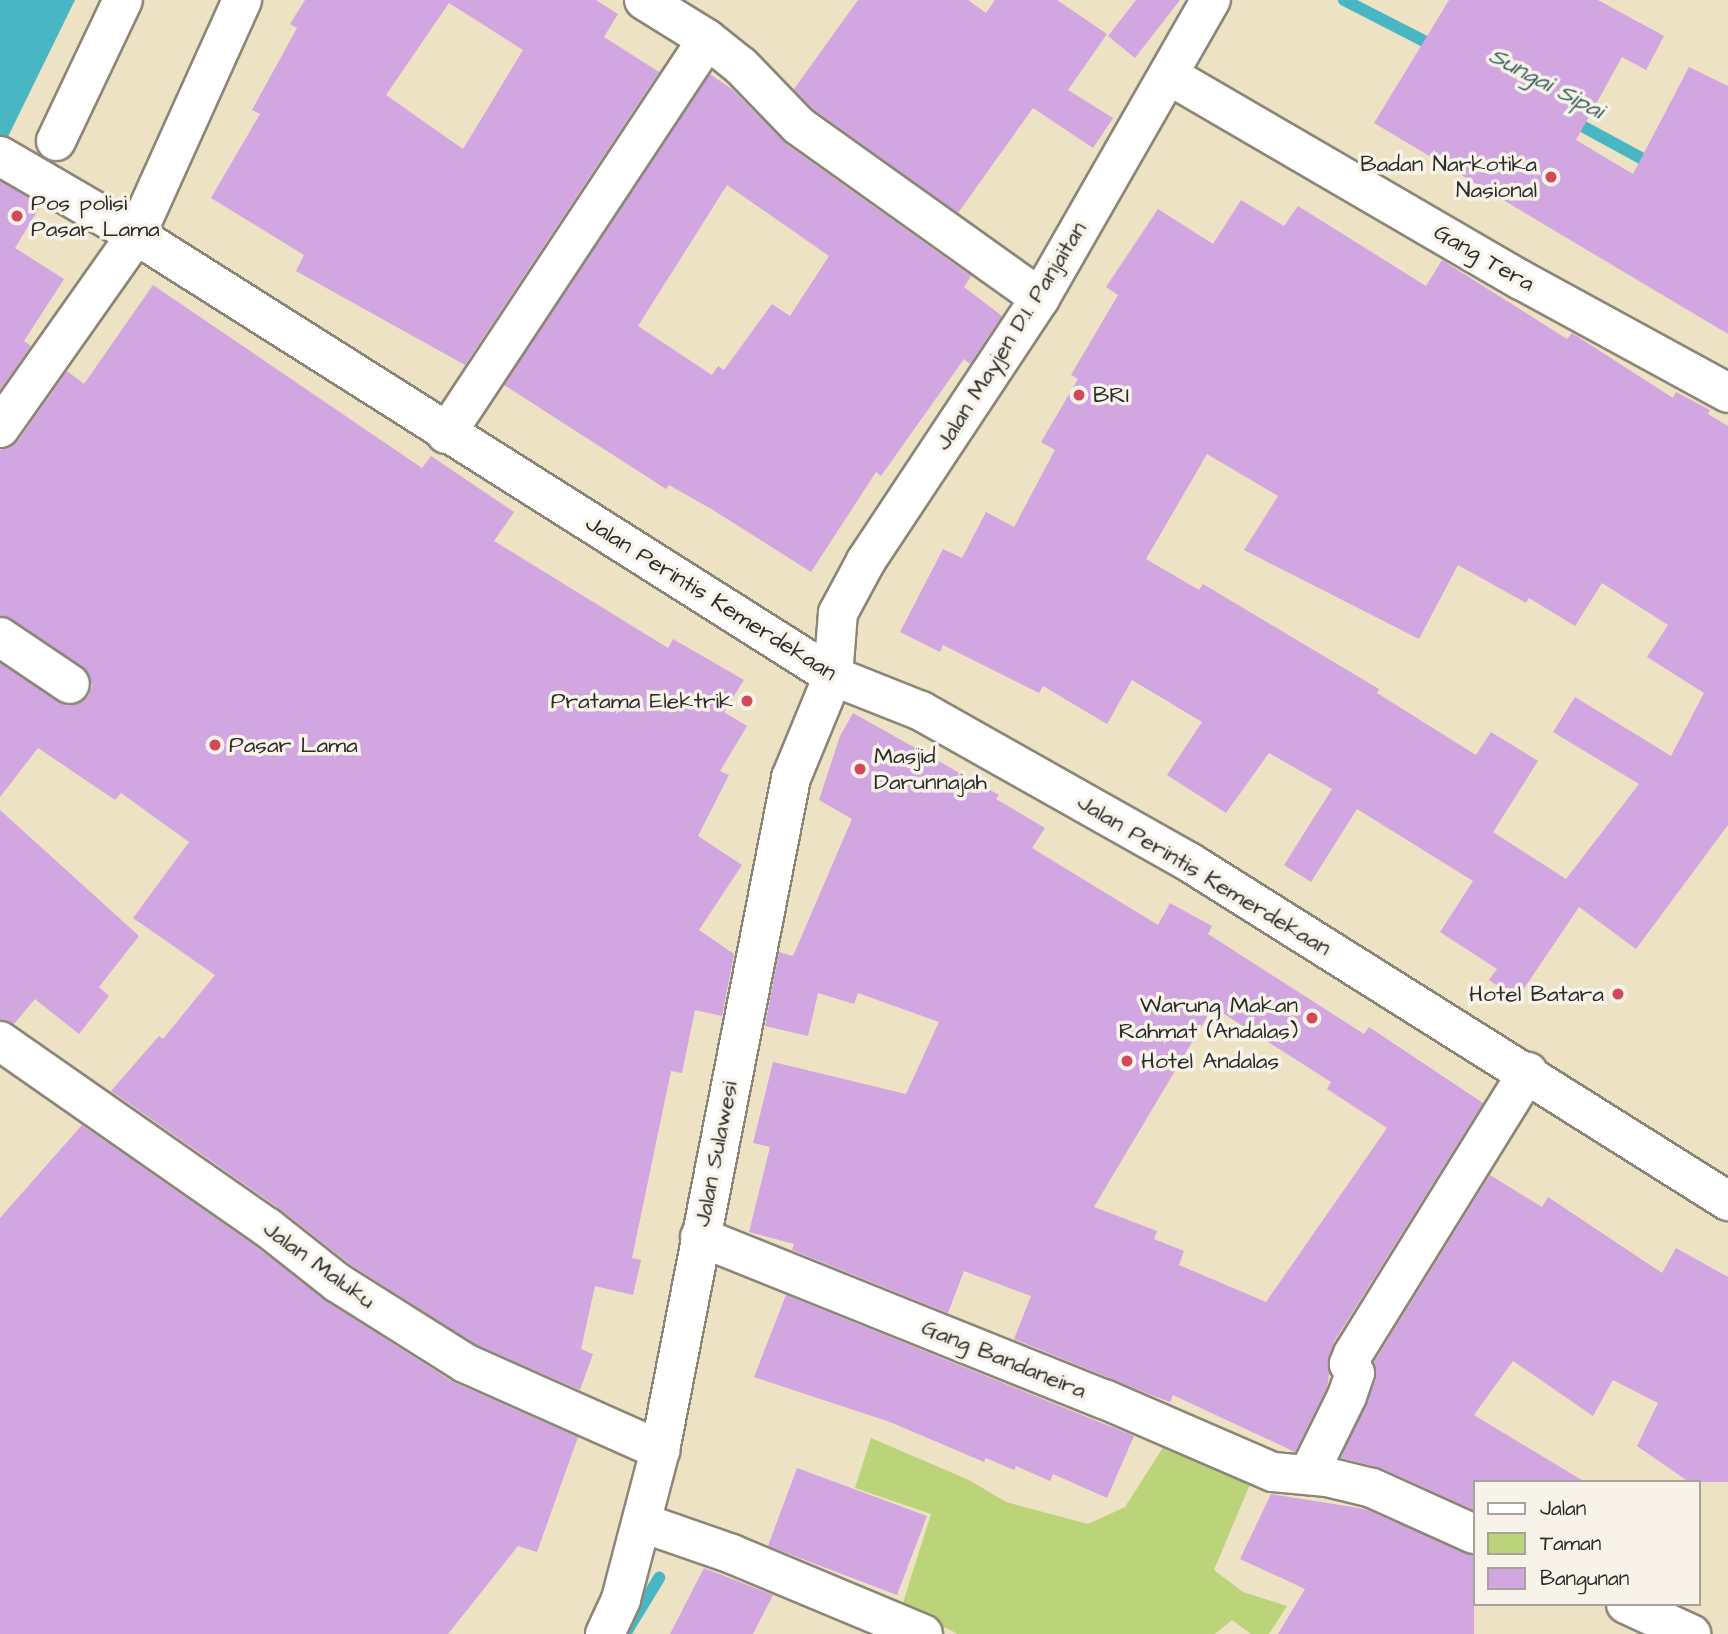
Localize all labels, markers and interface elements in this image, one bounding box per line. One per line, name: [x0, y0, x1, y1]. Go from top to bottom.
water label: Sungai Sipai: [1484, 42, 1608, 126]
place label: Badan Narkotika Nasional: [1360, 150, 1537, 204]
marker: Badan Narkotika Nasional: [1543, 169, 1559, 185]
place label: Pos polisi Pasar Lama: [31, 189, 160, 243]
marker: Pos polisi Pasar Lama: [9, 208, 25, 224]
street label: Jalan Mayjen D.I. Panjaitan: [929, 217, 1093, 455]
street label: Gang Tera: [1429, 218, 1539, 298]
place label: BRI: [1093, 381, 1129, 409]
marker: BRI: [1071, 387, 1087, 403]
street label: Jalan Perintis Kemerdekaan: [580, 509, 842, 687]
place label: Pratama Elektrik: [551, 687, 733, 715]
marker: Pratama Elektrik: [739, 693, 755, 709]
place label: Pasar Lama: [229, 731, 358, 759]
marker: Pasar Lama: [207, 737, 223, 753]
place label: Masjid Darunnajah: [874, 742, 987, 796]
marker: Masjid Darunnajah: [852, 761, 868, 777]
street label: Jalan Perintis Kemerdekaan: [1072, 788, 1336, 962]
place label: Hotel Batara: [1469, 980, 1604, 1008]
marker: Hotel Batara: [1610, 986, 1626, 1002]
place label: Warung Makan Rahmat (Andalas): [1119, 991, 1298, 1045]
marker: Warung Makan Rahmat (Andalas): [1304, 1010, 1320, 1026]
place label: Hotel Andalas: [1141, 1047, 1279, 1075]
marker: Hotel Andalas: [1119, 1053, 1135, 1069]
street label: Jalan Sulawesi: [688, 1079, 744, 1229]
street label: Jalan Maluku: [258, 1215, 380, 1315]
street label: Gang Bandaneira: [918, 1313, 1090, 1405]
legend: [1472, 1480, 1700, 1606]
text: Jalan: [1540, 1494, 1586, 1523]
text: Taman: [1540, 1529, 1601, 1558]
text: Bangunan: [1540, 1564, 1629, 1593]

